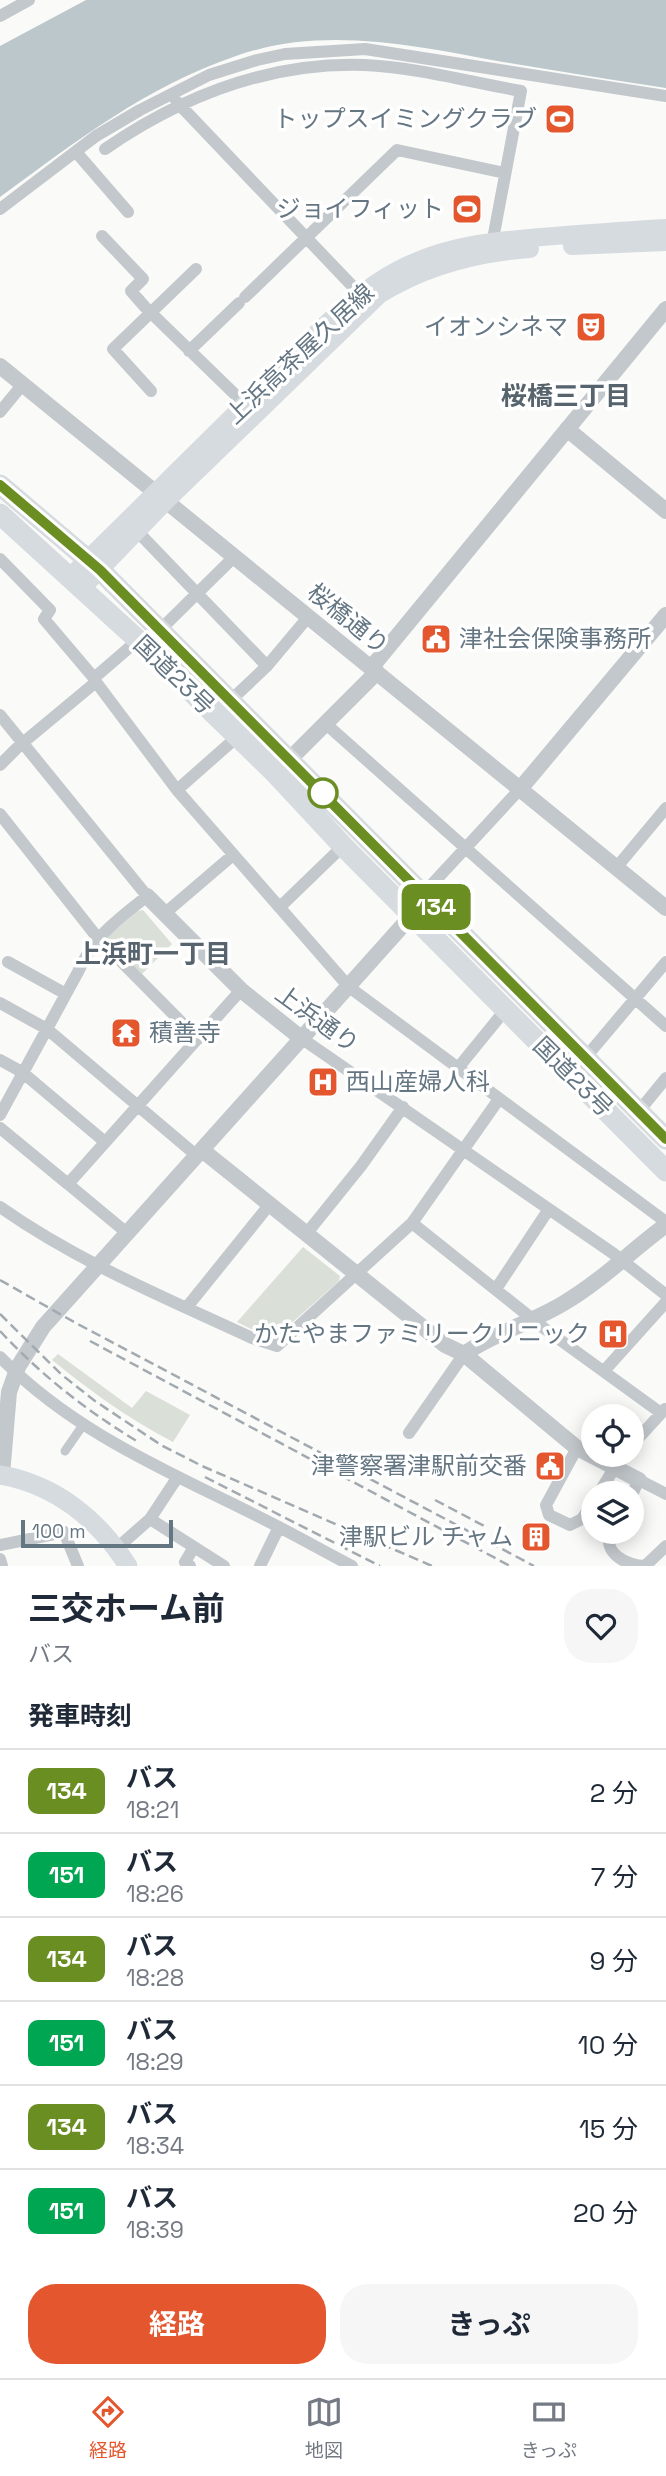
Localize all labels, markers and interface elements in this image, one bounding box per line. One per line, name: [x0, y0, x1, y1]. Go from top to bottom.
sports icon: トップスイミングクラブ: [543, 102, 577, 136]
place label: トップスイミングクラブ: [273, 103, 537, 134]
sports icon: ジョイフィット: [450, 192, 484, 226]
place label: ジョイフィット: [276, 193, 444, 224]
street label: 上浜高茶屋久居線: [219, 277, 380, 430]
theatre icon: イオンシネマ: [574, 310, 608, 344]
place label: イオンシネマ: [424, 311, 568, 342]
district label: 桜橋三丁目: [501, 379, 631, 413]
street label: 桜橋通り: [301, 576, 395, 661]
public building icon: 津社会保険事務所: [419, 622, 453, 656]
place label: 津社会保険事務所: [459, 623, 651, 654]
street label: 国道23号: [127, 628, 221, 721]
unlabelled marker: [308, 778, 338, 808]
line badge: 134: [396, 884, 476, 930]
text: 134: [416, 891, 456, 922]
district label: 上浜町一丁目: [75, 937, 231, 971]
street label: 上浜通り: [269, 978, 365, 1059]
temple icon: 積善寺: [109, 1016, 143, 1050]
place label: 積善寺: [149, 1017, 221, 1048]
street label: 国道23号: [527, 1030, 620, 1123]
hospital icon: 西山産婦人科: [306, 1065, 340, 1099]
place label: 西山産婦人科: [346, 1066, 490, 1097]
hospital icon: かたやまファミリークリニック: [596, 1317, 630, 1351]
place label: かたやまファミリークリニック: [254, 1318, 590, 1349]
map controls: [581, 1404, 644, 1544]
button: locate: [581, 1404, 644, 1467]
public building icon: 津警察署津駅前交番: [533, 1449, 567, 1483]
place label: 津警察署津駅前交番: [311, 1450, 527, 1481]
button: layers: [581, 1481, 644, 1544]
scale bar: [21, 1517, 173, 1549]
text: 100 m: [32, 1519, 86, 1544]
building icon: 津駅ビル チャム: [519, 1520, 553, 1554]
place label: 津駅ビル チャム: [339, 1521, 513, 1552]
text: 三交ホーム前: [28, 1588, 225, 1630]
button: heart: [564, 1589, 638, 1663]
text: バス: [28, 1639, 74, 1669]
text: 発車時刻: [28, 1699, 132, 1733]
text: バス: [126, 1761, 178, 1795]
text: 134: [46, 1775, 87, 1806]
text: 2 分: [590, 1776, 638, 1810]
text: 18:21: [126, 1795, 179, 1825]
text: バス: [126, 1845, 178, 1879]
text: 151: [49, 1859, 84, 1890]
text: 7 分: [591, 1860, 638, 1894]
text: 18:26: [126, 1879, 184, 1909]
text: バス: [126, 1929, 178, 1963]
text: 134: [46, 1943, 87, 1974]
text: 9 分: [589, 1944, 638, 1978]
text: 18:28: [126, 1963, 184, 1993]
text: バス: [126, 2013, 178, 2047]
text: 151: [49, 2027, 84, 2058]
text: 10 分: [578, 2028, 638, 2062]
text: 18:29: [126, 2047, 184, 2077]
text: バス: [126, 2097, 178, 2131]
text: 134: [46, 2111, 87, 2142]
text: 15 分: [579, 2112, 638, 2146]
text: 18:34: [126, 2131, 184, 2161]
text: バス: [126, 2181, 178, 2215]
text: 151: [49, 2195, 84, 2226]
text: 20 分: [573, 2196, 638, 2230]
text: 18:39: [126, 2215, 184, 2245]
button: 経路: [28, 2284, 326, 2364]
button: きっぷ: [340, 2284, 638, 2364]
tab: 経路: [89, 2393, 127, 2463]
tab: 地図: [305, 2393, 343, 2463]
tab: きっぷ: [521, 2393, 577, 2463]

